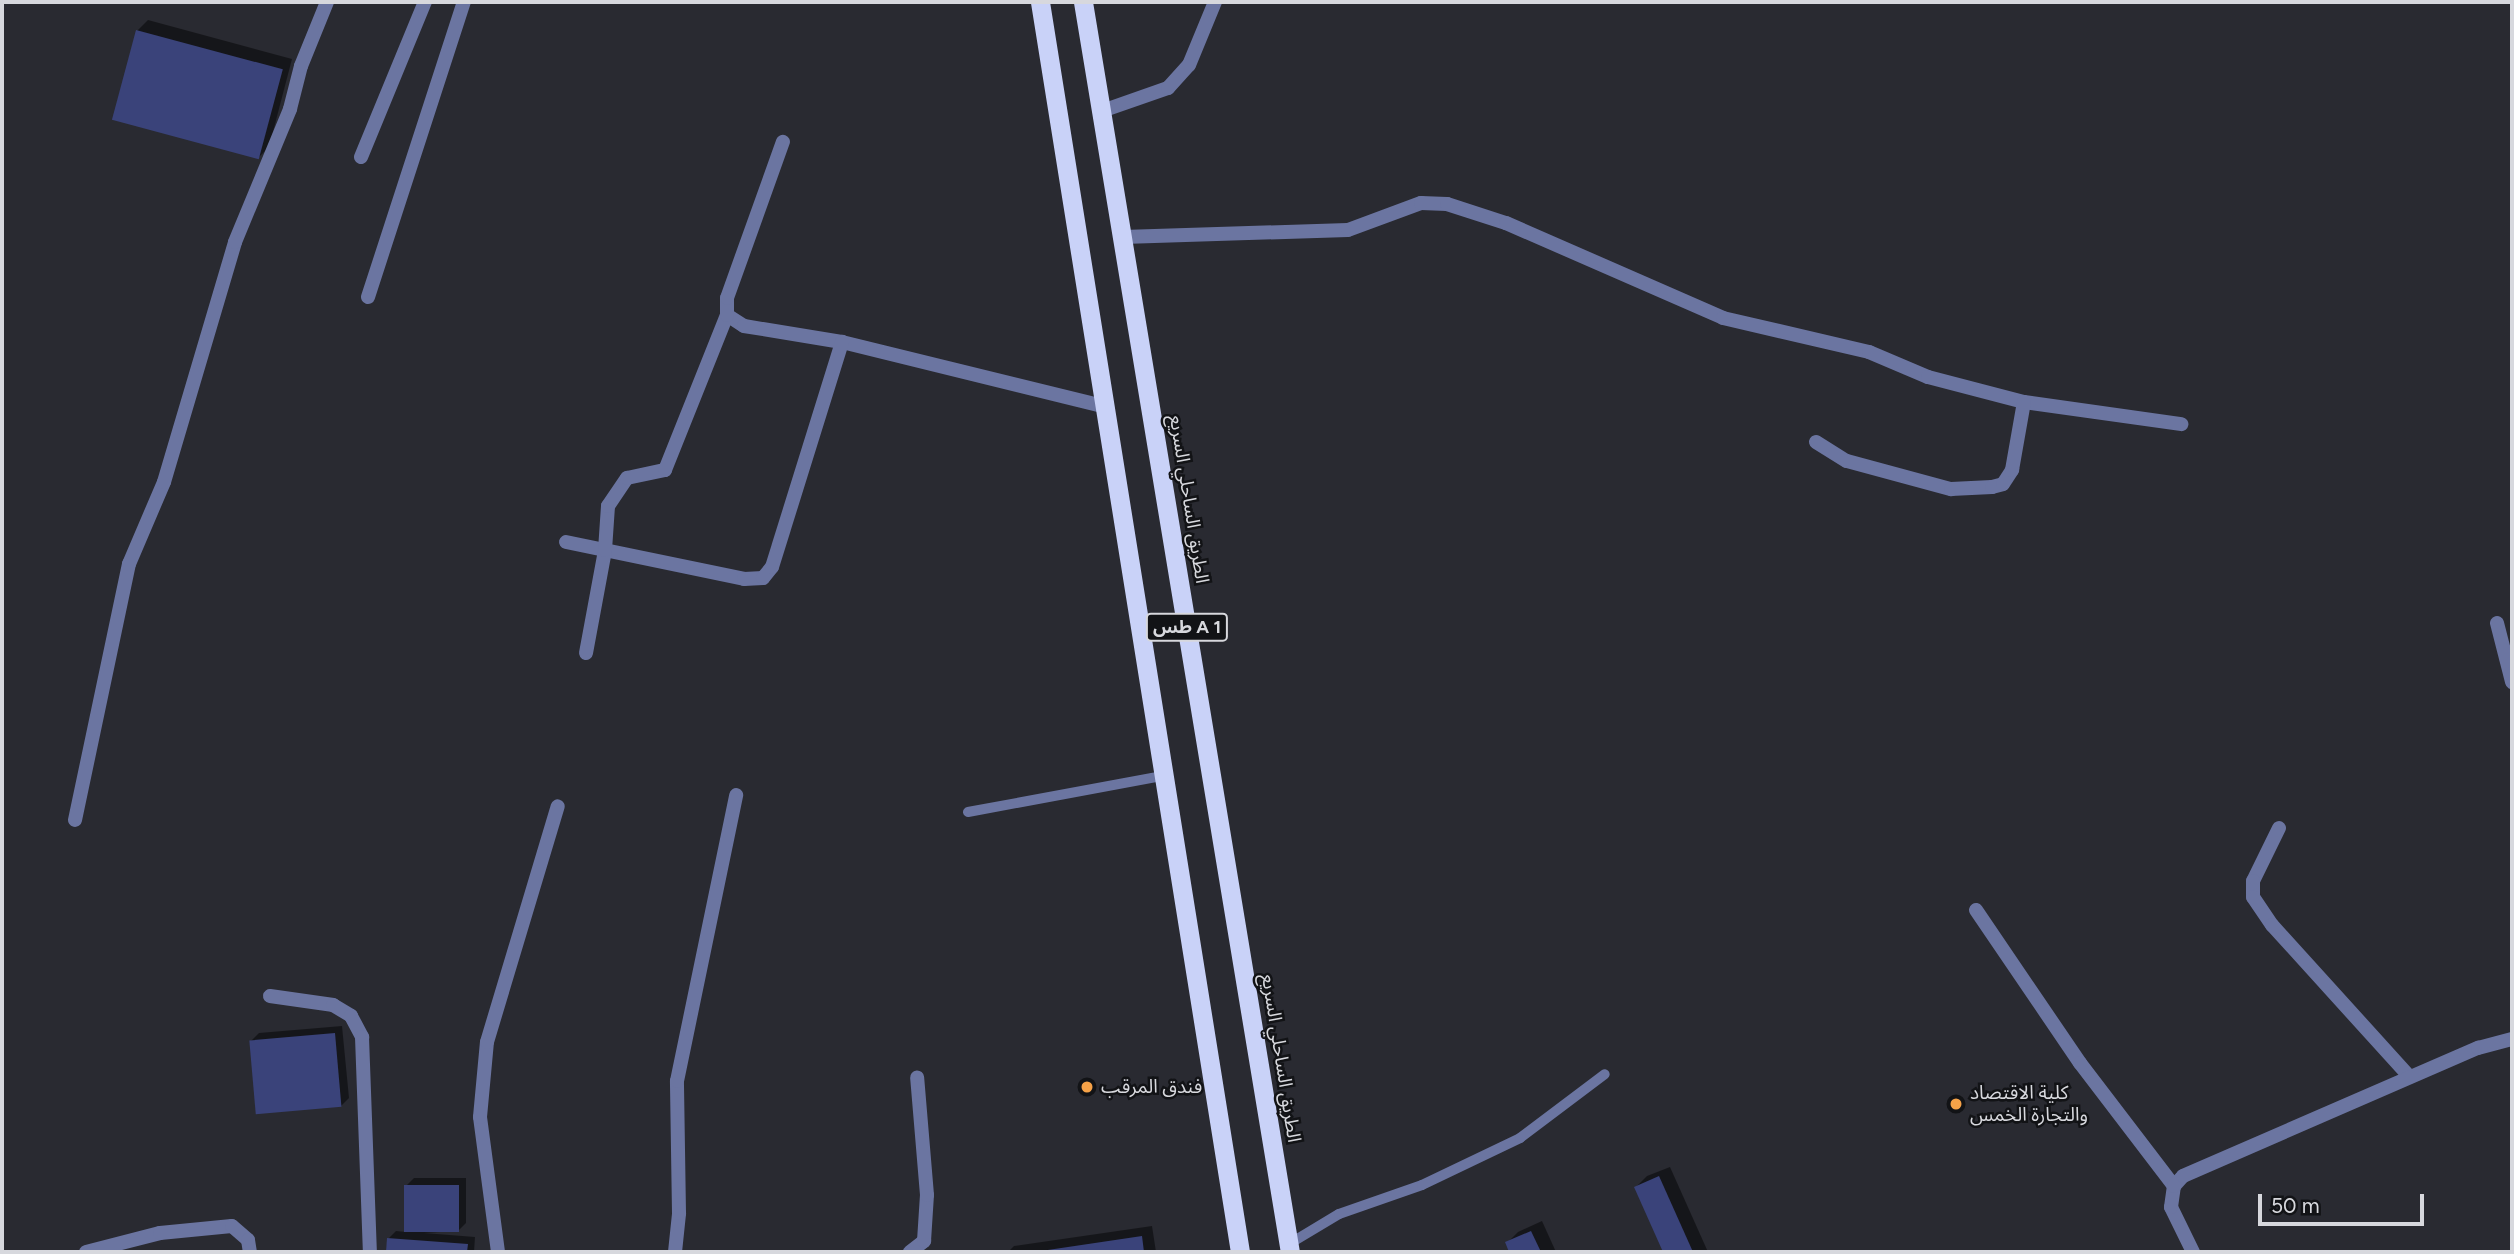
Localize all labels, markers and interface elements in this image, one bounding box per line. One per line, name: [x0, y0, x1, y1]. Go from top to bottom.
street label: الطريق الساحلي السريع: [1164, 413, 1214, 585]
road number: طس A 1: [1145, 612, 1229, 642]
street label: الطريق الساحلي السريع: [1256, 972, 1306, 1144]
place label: فندق المرقب: [1101, 1076, 1202, 1098]
marker: فندق المرقب: [1079, 1079, 1095, 1095]
place label: كلية الاقتصاد والتجارة الخمس: [1970, 1082, 2088, 1126]
marker: كلية الاقتصاد والتجارة الخمس: [1948, 1096, 1964, 1112]
scale bar: [2262, 1180, 2428, 1224]
text: 50 m: [2271, 1193, 2320, 1218]

